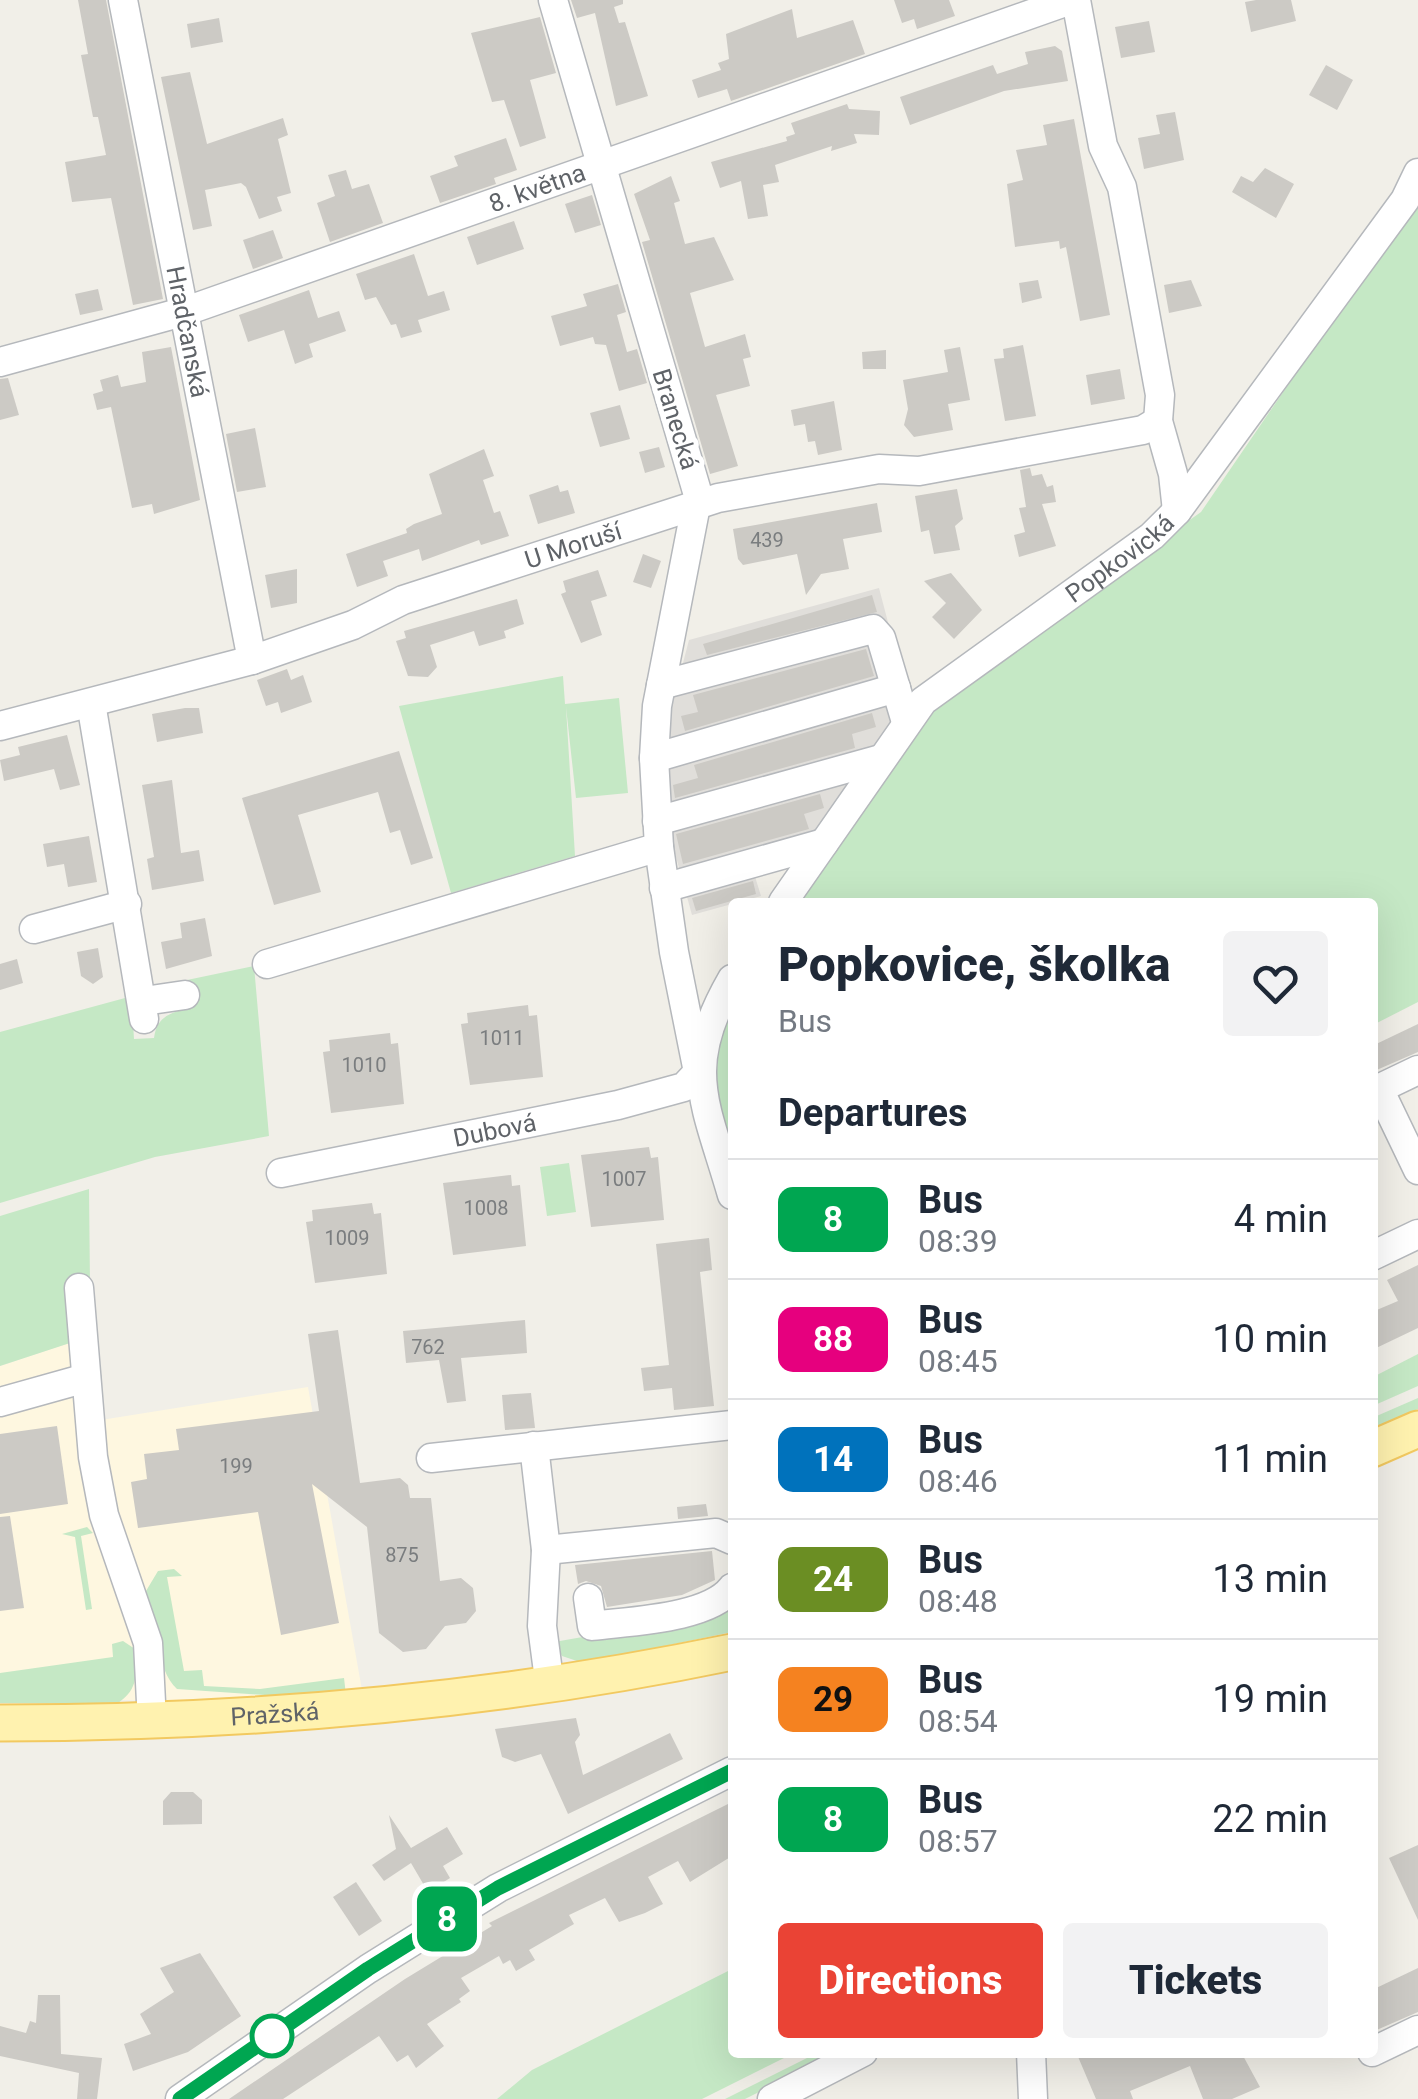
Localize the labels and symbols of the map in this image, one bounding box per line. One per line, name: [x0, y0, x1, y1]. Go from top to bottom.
street label: 8. května: [485, 158, 589, 218]
street label: Hradčanská: [160, 264, 214, 400]
street label: Branecká: [647, 365, 705, 473]
street label: Popkovická: [1060, 508, 1180, 609]
street label: U Moruší: [521, 516, 626, 575]
house number: 439: [750, 528, 784, 552]
house number: 1011: [480, 1026, 524, 1050]
house number: 1010: [342, 1053, 386, 1077]
street label: Dubová: [451, 1108, 539, 1153]
house number: 1007: [602, 1167, 646, 1191]
house number: 1008: [464, 1196, 508, 1220]
house number: 1009: [325, 1226, 369, 1250]
house number: 762: [411, 1335, 445, 1359]
house number: 199: [219, 1454, 253, 1478]
house number: 875: [385, 1543, 419, 1567]
street label: Pražská: [230, 1697, 320, 1732]
line badge: 8: [414, 1886, 480, 1952]
unlabelled marker: [251, 2015, 293, 2057]

